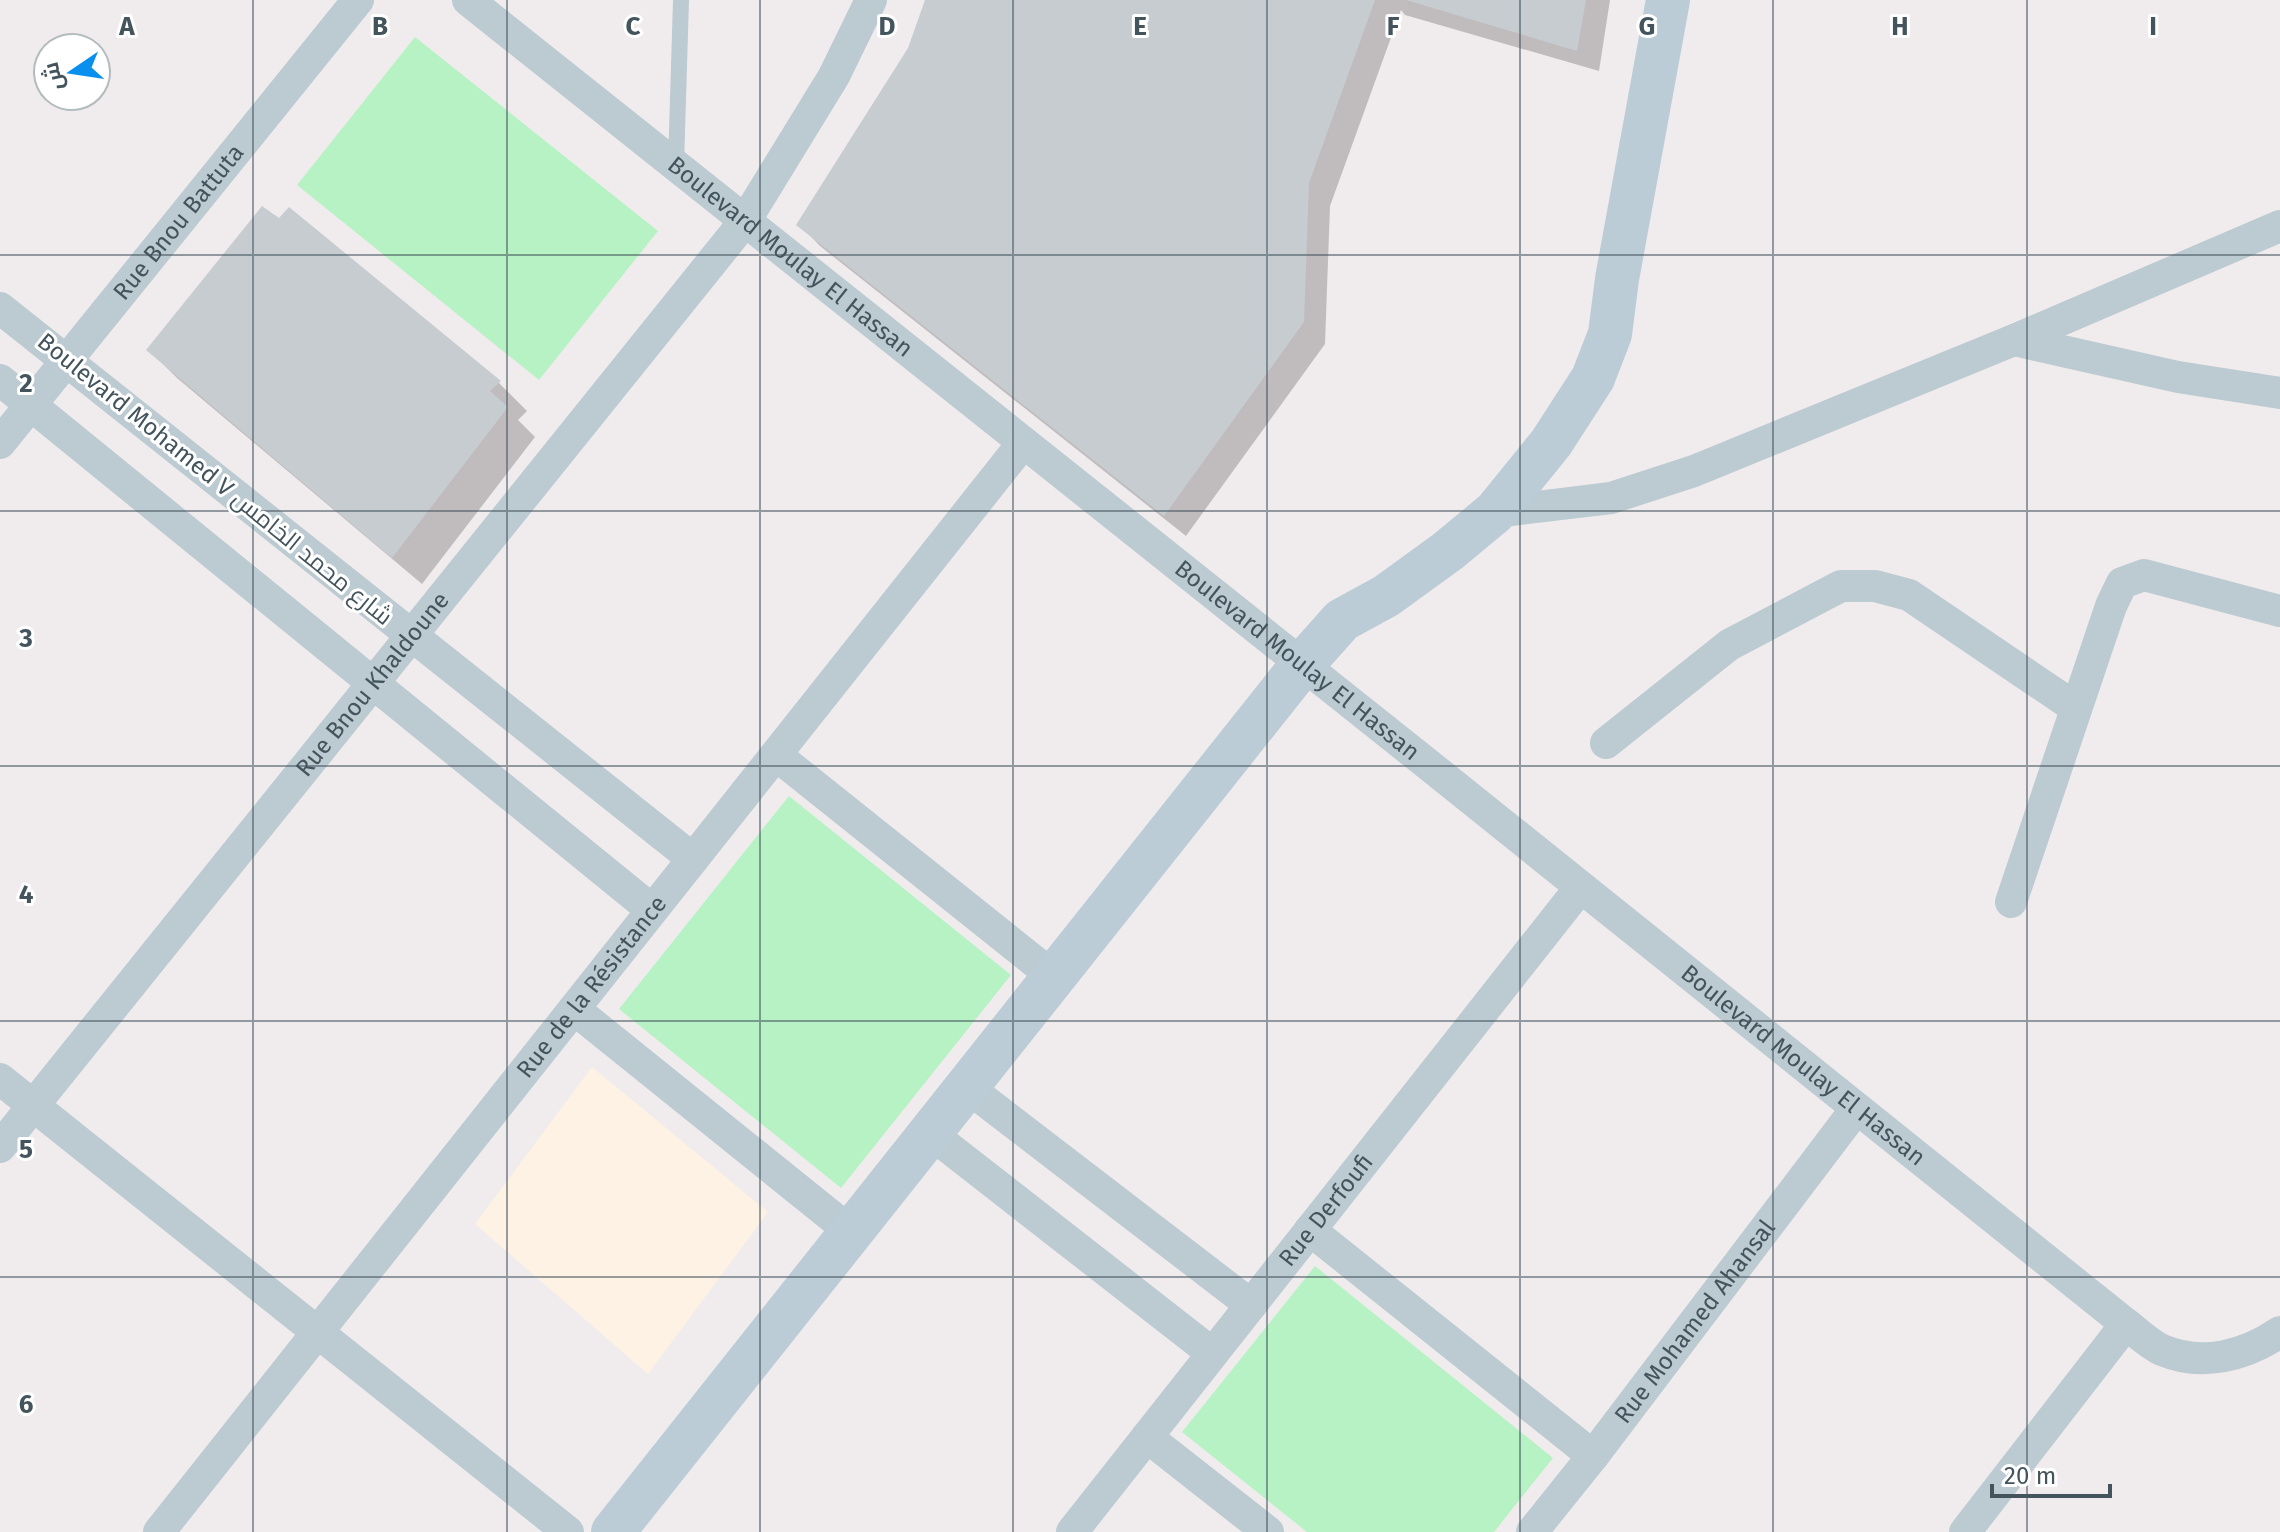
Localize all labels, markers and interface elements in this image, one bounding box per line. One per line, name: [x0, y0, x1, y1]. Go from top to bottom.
text: A: [118, 11, 135, 42]
text: B: [372, 11, 388, 42]
text: C: [626, 11, 641, 42]
text: D: [879, 11, 896, 42]
text: E: [1133, 11, 1147, 42]
text: F: [1387, 11, 1400, 42]
text: G: [1639, 11, 1655, 42]
text: H: [1891, 11, 1909, 42]
text: I: [2149, 11, 2157, 42]
north arrow: [32, 32, 112, 112]
text: ش: [37, 60, 69, 93]
street label: Rue Bnou Battuta: [107, 139, 250, 305]
street label: Boulevard Moulay El Hassan: [662, 151, 918, 363]
street label: Boulevard Mohamed V شارع محمد الخامس: [31, 327, 398, 632]
text: 2: [19, 368, 33, 399]
street label: Boulevard Moulay El Hassan: [1169, 554, 1425, 766]
street label: Rue Bnou Khaldoune: [290, 586, 455, 782]
text: 3: [18, 623, 33, 654]
text: 4: [19, 879, 34, 910]
street label: Rue de la Résistance: [511, 890, 672, 1083]
street label: Boulevard Moulay El Hassan: [1675, 959, 1931, 1172]
text: 5: [19, 1134, 33, 1165]
street label: Rue Derfoufi: [1273, 1148, 1379, 1272]
street label: Rue Mohamed Ahansal: [1609, 1214, 1781, 1429]
text: 6: [19, 1389, 34, 1420]
scale bar: [1992, 1448, 2110, 1498]
text: 20 m: [2004, 1462, 2056, 1490]

